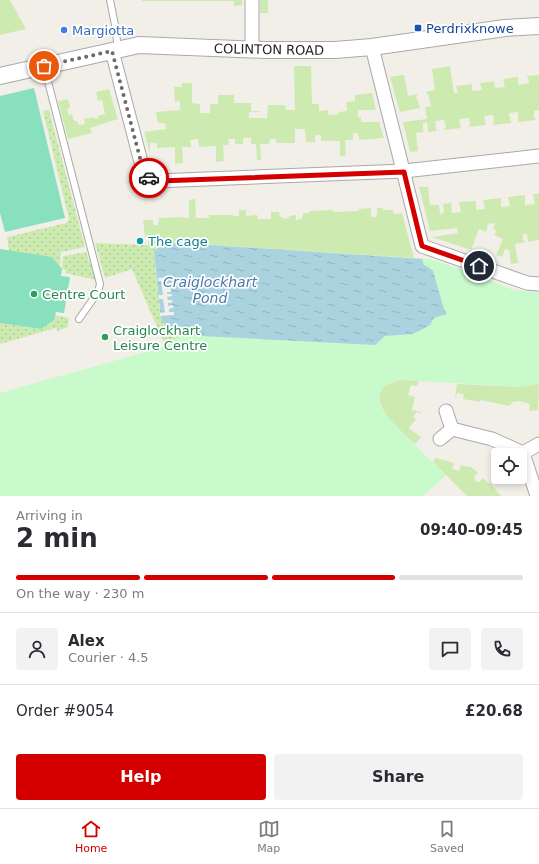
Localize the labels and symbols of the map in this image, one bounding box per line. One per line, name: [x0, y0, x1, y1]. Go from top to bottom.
place label: Perdrixknowe: [426, 21, 514, 36]
place label: Margiotta: [72, 23, 134, 38]
marker: Perdrixknowe: [413, 23, 423, 33]
marker: Margiotta: [59, 25, 69, 35]
street label: COLINTON ROAD: [214, 41, 324, 58]
pin: [27, 49, 61, 83]
courier: [129, 158, 169, 198]
place label: The cage: [147, 234, 208, 249]
marker: The cage: [135, 236, 145, 246]
pin: [462, 249, 496, 283]
water label: Craiglockhart Pond: [163, 274, 257, 306]
place label: Centre Court: [42, 287, 125, 302]
marker: Centre Court: [29, 289, 39, 299]
place label: Craiglockhart Leisure Centre: [113, 323, 207, 353]
marker: Craiglockhart Leisure Centre: [100, 332, 110, 342]

